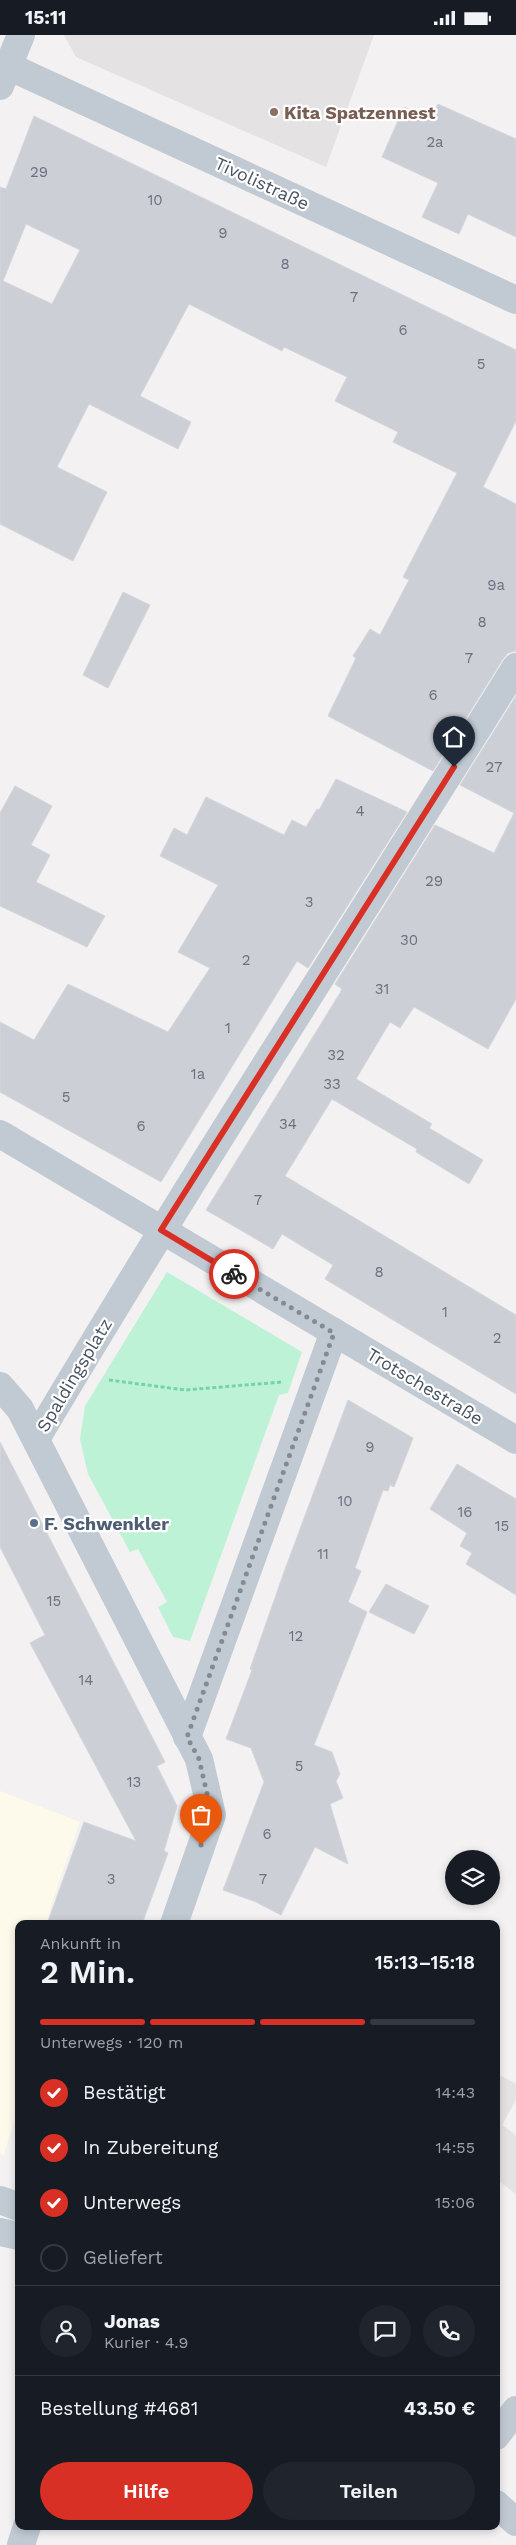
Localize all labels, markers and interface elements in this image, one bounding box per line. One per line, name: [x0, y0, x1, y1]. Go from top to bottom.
text: 15:11: [25, 6, 66, 29]
place label: Kita Spatzennest: [284, 102, 436, 123]
marker: Kita Spatzennest: [268, 106, 280, 118]
house number: 2a: [426, 133, 444, 151]
street label: Tivolistraße: [212, 152, 312, 214]
house number: 29: [30, 163, 48, 181]
house number: 10: [147, 191, 163, 209]
house number: 9: [218, 224, 228, 242]
house number: 8: [280, 255, 290, 273]
house number: 7: [350, 288, 358, 306]
house number: 6: [398, 321, 408, 339]
house number: 5: [477, 355, 485, 373]
house number: 9a: [487, 576, 505, 594]
house number: 8: [477, 613, 487, 631]
house number: 7: [465, 649, 473, 667]
house number: 6: [428, 686, 438, 704]
pin: [433, 716, 475, 767]
icon: home: [440, 723, 468, 751]
house number: 27: [486, 758, 502, 776]
house number: 4: [355, 802, 365, 820]
house number: 29: [425, 872, 443, 890]
house number: 3: [305, 893, 313, 911]
house number: 30: [400, 931, 418, 949]
house number: 2: [242, 951, 250, 969]
house number: 31: [375, 980, 389, 998]
house number: 1: [225, 1019, 231, 1037]
house number: 32: [327, 1046, 345, 1064]
house number: 1a: [191, 1065, 206, 1083]
house number: 33: [323, 1075, 341, 1093]
house number: 5: [62, 1088, 70, 1106]
house number: 34: [279, 1115, 297, 1133]
house number: 6: [136, 1117, 146, 1135]
house number: 7: [254, 1191, 262, 1209]
courier: [209, 1249, 259, 1299]
icon: bike: [220, 1260, 248, 1288]
house number: 8: [374, 1263, 384, 1281]
house number: 1: [442, 1303, 448, 1321]
street label: Spaldingsplatz: [32, 1315, 116, 1435]
house number: 2: [493, 1329, 501, 1347]
street label: Trotschestraße: [363, 1343, 487, 1429]
house number: 9: [365, 1438, 375, 1456]
house number: 10: [337, 1492, 353, 1510]
house number: 16: [458, 1503, 472, 1521]
place label: F. Schwenkler: [44, 1513, 169, 1534]
marker: F. Schwenkler: [28, 1517, 40, 1529]
house number: 15: [495, 1517, 509, 1535]
house number: 11: [317, 1545, 329, 1563]
house number: 15: [47, 1592, 61, 1610]
house number: 12: [289, 1627, 303, 1645]
house number: 14: [78, 1671, 94, 1689]
house number: 5: [295, 1757, 303, 1775]
house number: 13: [127, 1773, 141, 1791]
pin: [180, 1794, 222, 1845]
icon: bag: [187, 1801, 215, 1829]
house number: 6: [262, 1825, 272, 1843]
map controls: [445, 1850, 500, 1905]
button: layers: [445, 1850, 500, 1905]
house number: 3: [107, 1870, 115, 1888]
house number: 7: [259, 1870, 267, 1888]
text: Ankunft in: [40, 1934, 121, 1953]
text: 15:13–15:18: [375, 1951, 475, 1974]
text: 2 Min.: [40, 1953, 135, 1991]
text: Unterwegs · 120 m: [40, 2033, 183, 2052]
icon: check: [40, 2079, 68, 2107]
text: Bestätigt: [83, 2081, 166, 2104]
text: 14:43: [435, 2083, 475, 2102]
icon: check: [40, 2134, 68, 2162]
text: In Zubereitung: [83, 2136, 218, 2159]
text: 14:55: [436, 2138, 475, 2157]
icon: check: [40, 2189, 68, 2217]
text: Unterwegs: [83, 2191, 181, 2214]
text: 15:06: [435, 2193, 475, 2212]
text: Geliefert: [83, 2246, 163, 2269]
button: person: [40, 2305, 92, 2357]
button: chat: [359, 2305, 411, 2357]
button: phone: [423, 2305, 475, 2357]
text: Jonas: [104, 2310, 160, 2333]
text: Kurier · 4.9: [104, 2333, 188, 2352]
text: Bestellung #4681: [40, 2397, 198, 2420]
text: 43.50 €: [404, 2397, 475, 2420]
button: Hilfe: [40, 2462, 253, 2520]
button: Teilen: [263, 2462, 475, 2520]

